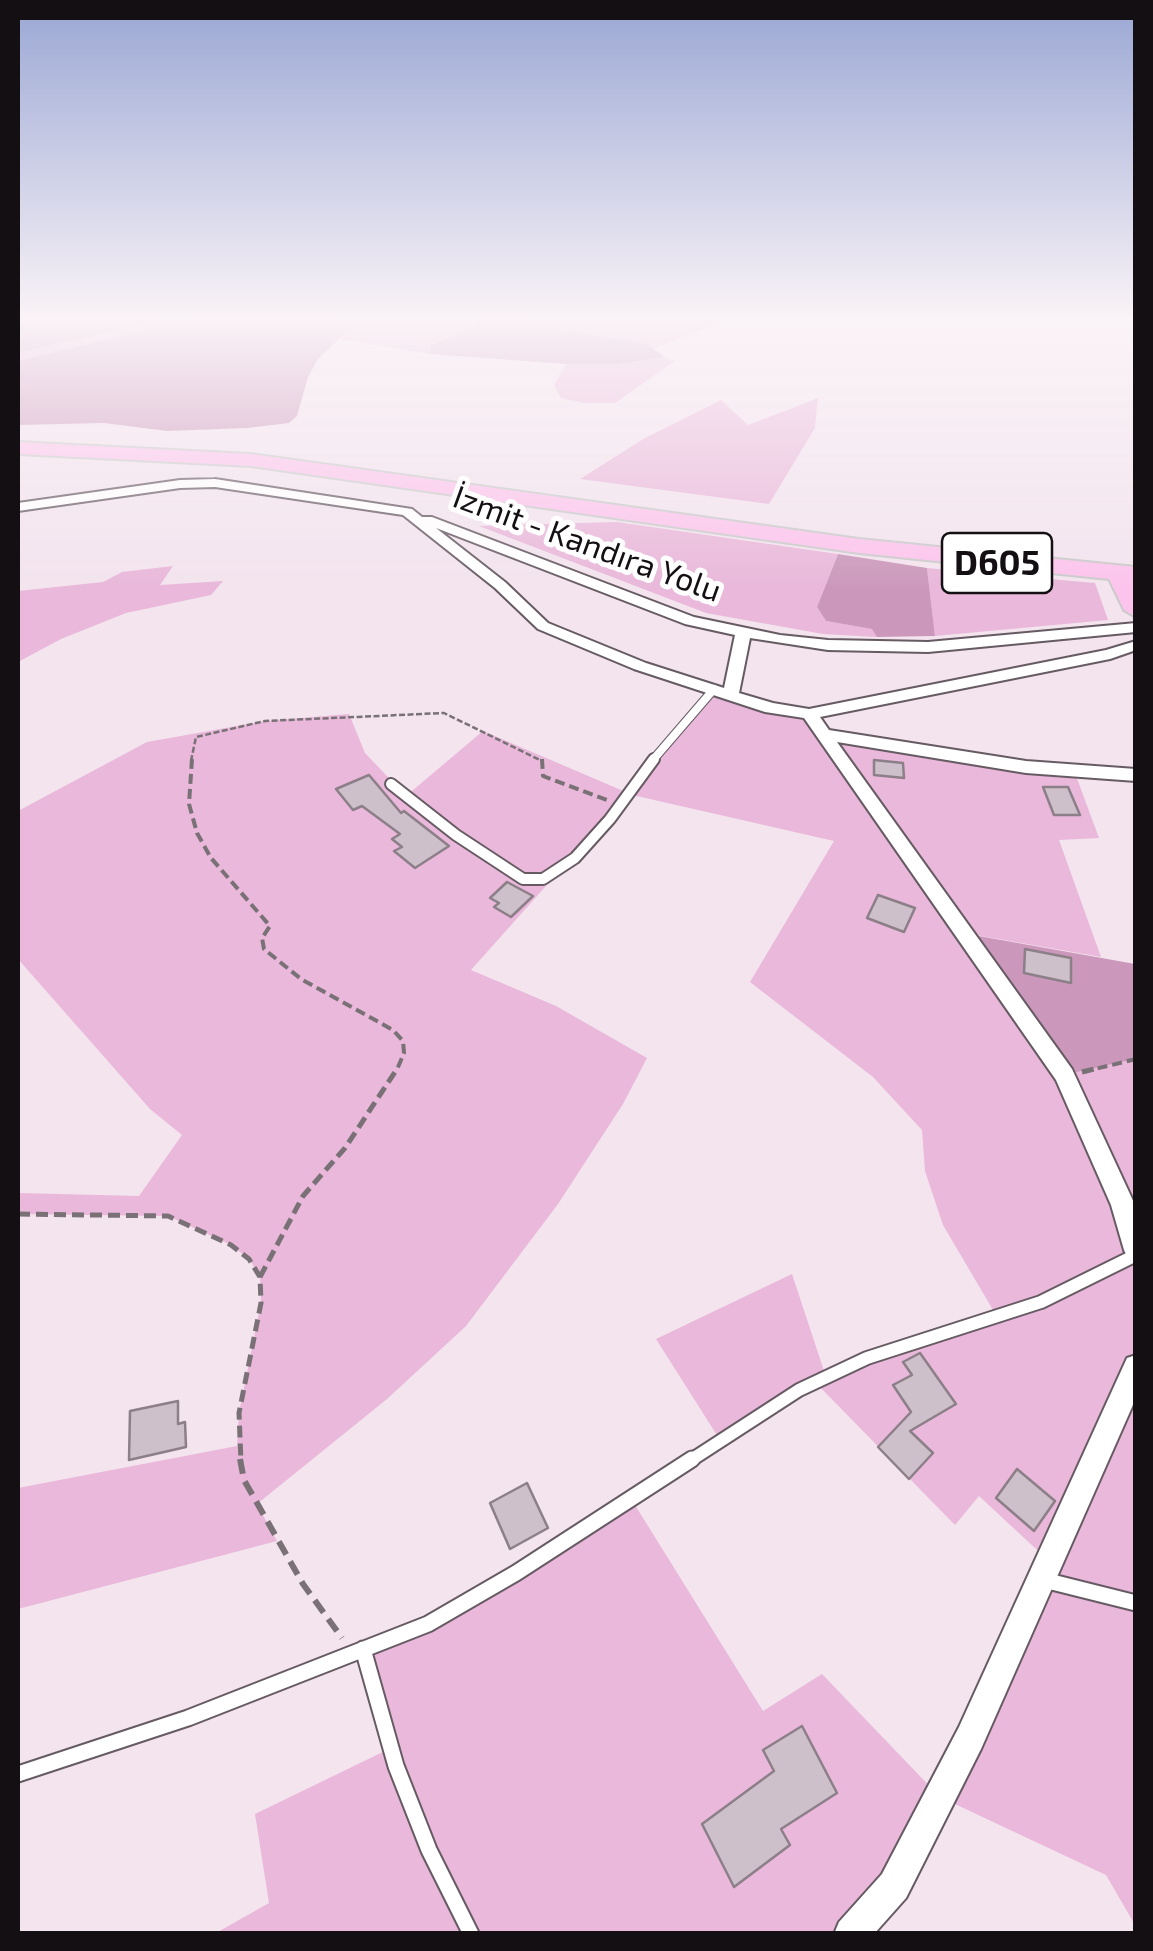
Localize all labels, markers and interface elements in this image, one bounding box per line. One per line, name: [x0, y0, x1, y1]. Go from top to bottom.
street label: İzmit - Kandıra Yolu: [448, 478, 726, 610]
road number: D605: [942, 533, 1052, 593]

